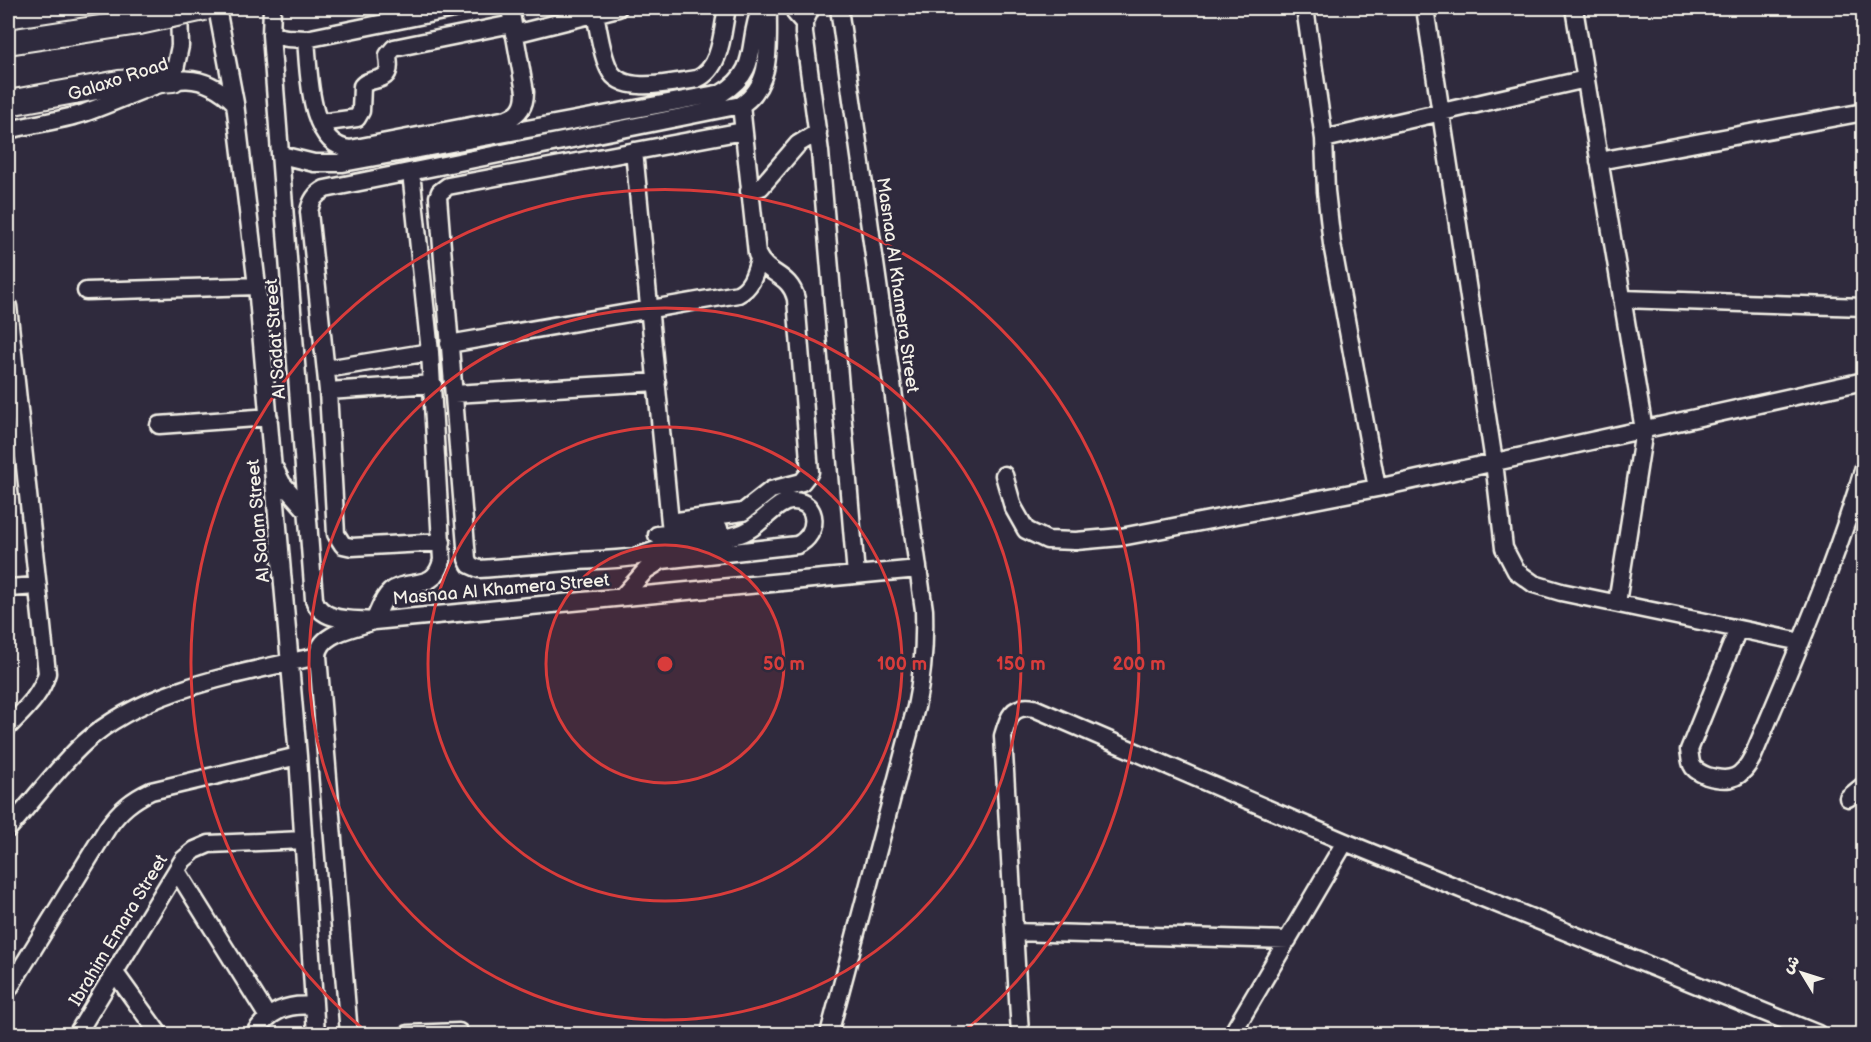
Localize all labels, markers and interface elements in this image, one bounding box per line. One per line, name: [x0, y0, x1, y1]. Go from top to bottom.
street label: Galaxo Road: [65, 53, 171, 106]
street label: Masnaa Al Khamera Street: [872, 176, 923, 395]
street label: Al Sadat Street: [261, 278, 290, 400]
street label: Al Salam Street: [243, 458, 274, 583]
street label: Masnaa Al Khamera Street: [392, 570, 611, 609]
centre of rings: [655, 654, 675, 674]
text: 50 m: [763, 654, 805, 675]
text: 100 m: [877, 654, 927, 675]
text: 150 m: [996, 654, 1046, 675]
text: 200 m: [1112, 654, 1166, 675]
street label: Ibrahim Emara Street: [65, 850, 172, 1010]
north arrow: [1772, 943, 1832, 1003]
text: ش: [1778, 952, 1804, 977]

